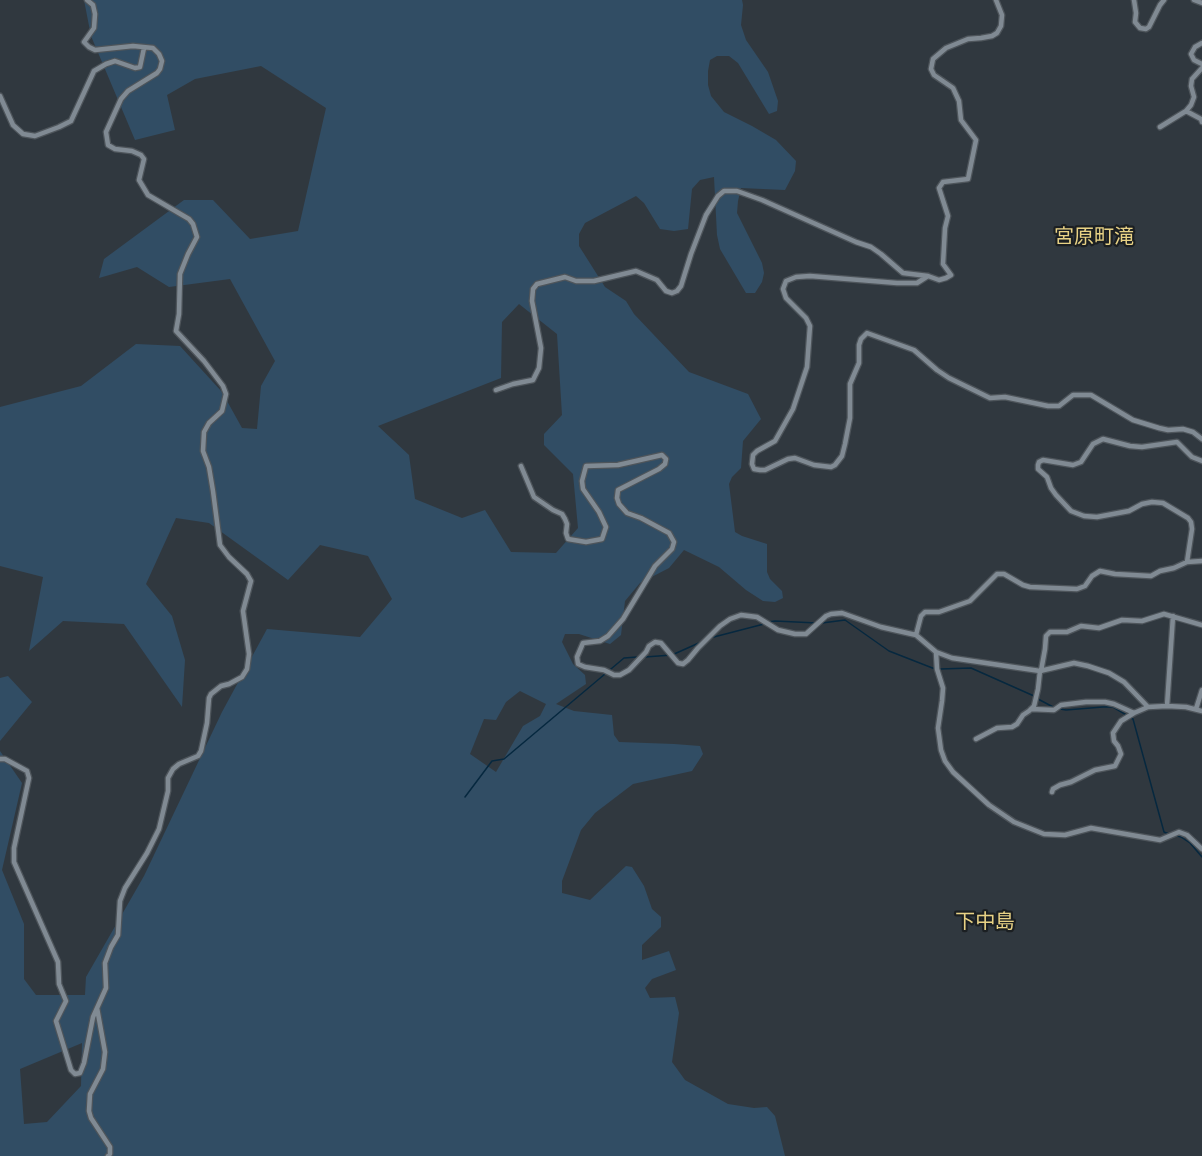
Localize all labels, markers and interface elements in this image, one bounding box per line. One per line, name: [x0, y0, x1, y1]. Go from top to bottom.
district label: 宮原町滝: [1054, 224, 1134, 248]
district label: 下中島: [955, 909, 1015, 933]

